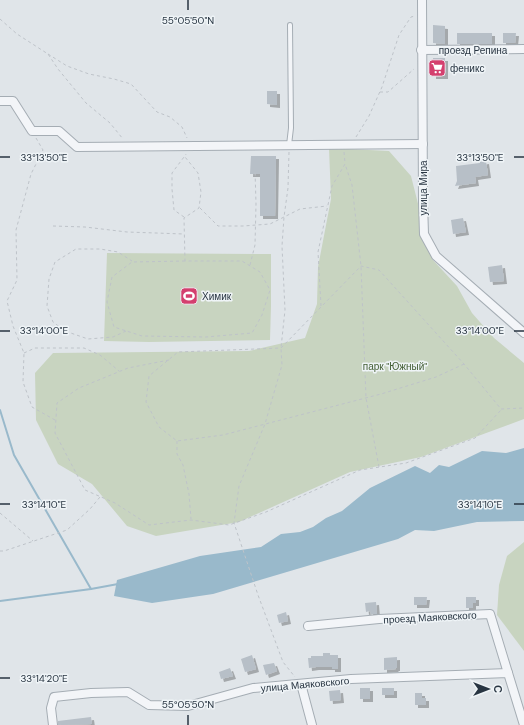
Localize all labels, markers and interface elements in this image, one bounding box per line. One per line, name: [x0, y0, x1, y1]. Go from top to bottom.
text: 55°05'50"N: [162, 14, 214, 27]
street label: проезд Репина: [439, 44, 508, 57]
supermarket icon: феникс: [427, 58, 447, 78]
place label: феникс: [450, 62, 484, 75]
text: 33°13'50"E: [20, 151, 68, 164]
text: 33°13'50"E: [456, 151, 504, 164]
street label: улица Мира: [417, 160, 430, 216]
sports icon: Химик: [179, 286, 199, 306]
place label: Химик: [202, 290, 232, 303]
text: 33°14'00"E: [20, 324, 68, 337]
text: 33°14'00"E: [456, 324, 504, 337]
park label: парк "Южный": [363, 360, 427, 373]
text: 33°14'10"E: [22, 498, 67, 511]
text: 33°14'10"E: [458, 498, 503, 511]
street label: проезд Маяковского: [383, 609, 477, 626]
north arrow: [468, 669, 508, 709]
text: 33°14'20"E: [20, 672, 68, 685]
street label: улица Маяковского: [260, 674, 350, 695]
text: С: [491, 685, 505, 693]
text: 55°05'50"N: [162, 698, 214, 711]

